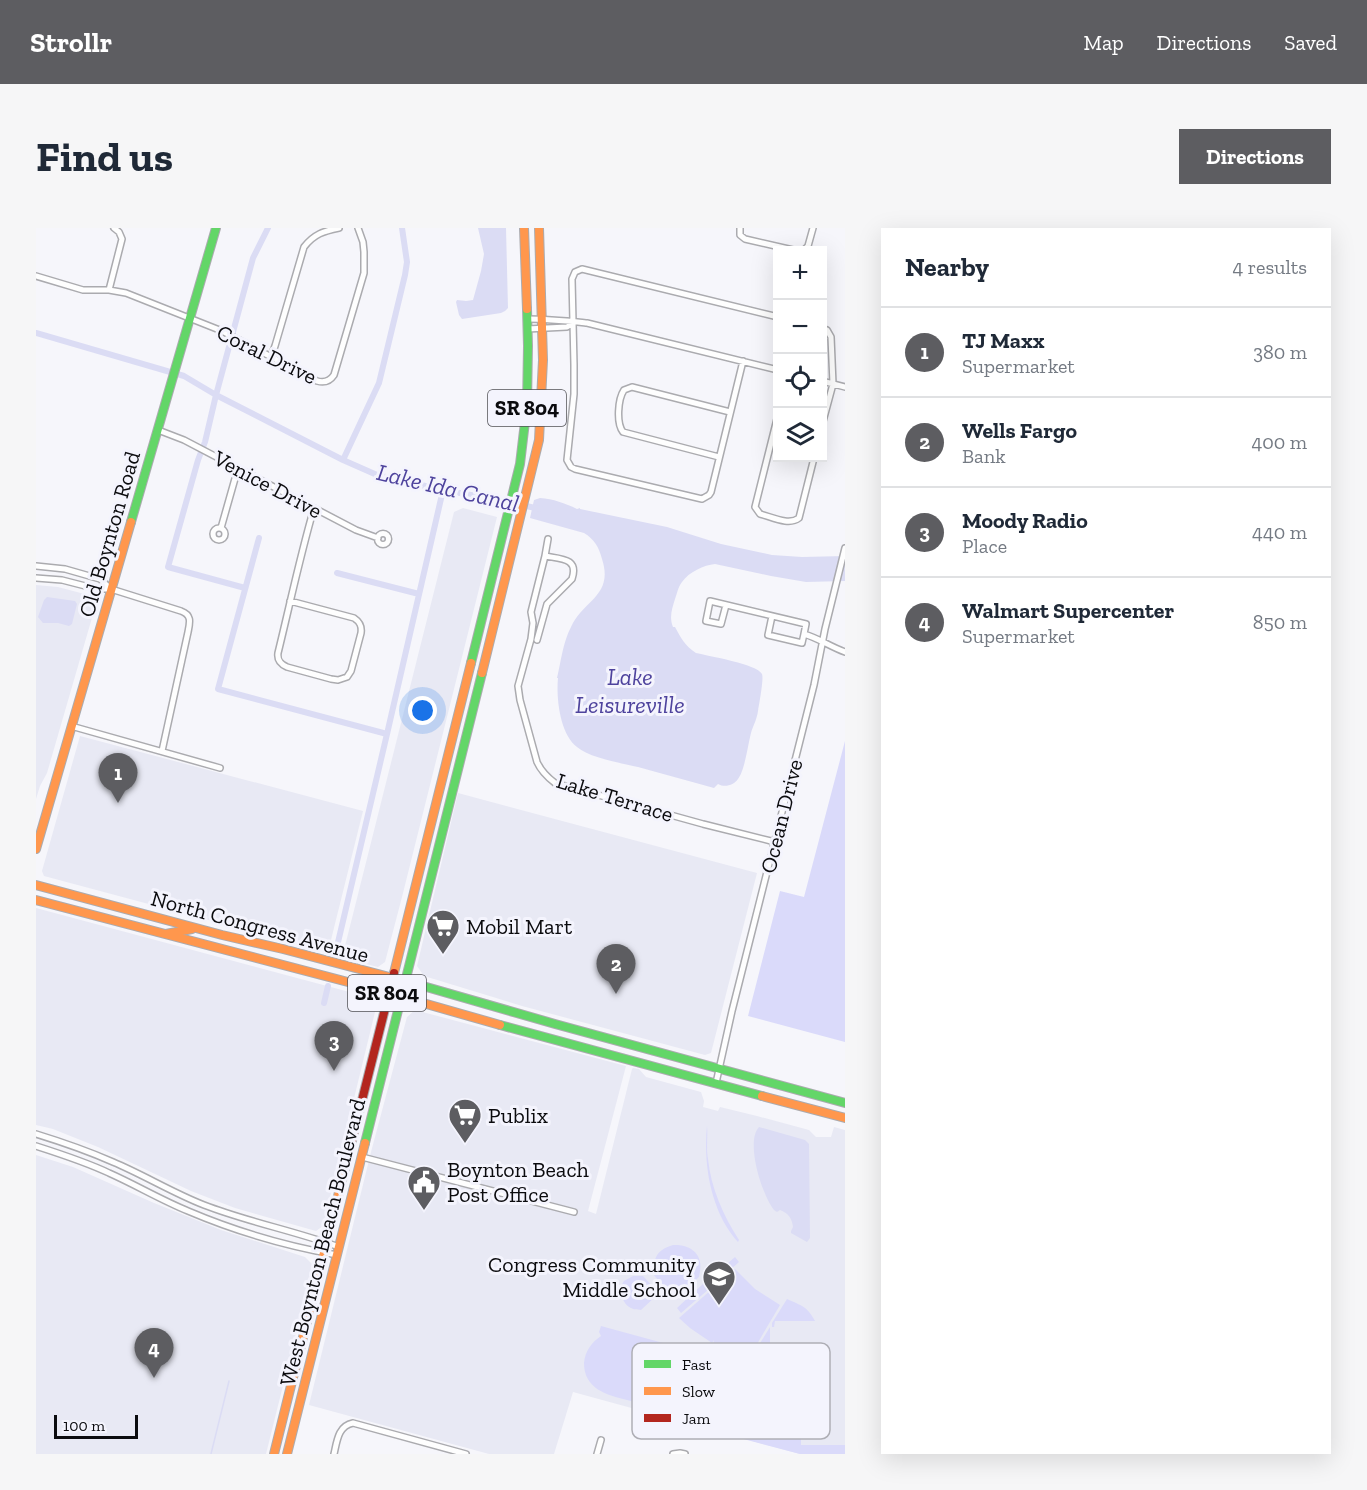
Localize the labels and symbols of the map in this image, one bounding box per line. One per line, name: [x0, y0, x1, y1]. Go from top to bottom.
street label: Coral Drive: [212, 319, 321, 390]
road number: SR 804: [488, 390, 566, 426]
street label: Venice Drive: [208, 444, 327, 524]
street label: Old Boynton Road: [73, 448, 146, 620]
water label: Lake Ida Canal: [374, 457, 522, 518]
water label: Lake Leisureville: [575, 662, 685, 719]
your location: [408, 696, 437, 725]
pin: 1: [98, 754, 137, 803]
street label: Ocean Drive: [754, 756, 809, 876]
street label: Lake Terrace: [553, 767, 677, 828]
street label: North Congress Avenue: [148, 884, 372, 969]
supermarket icon: Mobil Mart: [425, 908, 461, 955]
place label: Mobil Mart: [466, 913, 573, 940]
pin: 2: [596, 944, 636, 994]
road number: SR 804: [348, 975, 426, 1011]
pin: 3: [314, 1022, 354, 1071]
street label: West Boynton Beach Boulevard: [274, 1096, 371, 1389]
supermarket icon: Publix: [447, 1097, 483, 1144]
place label: Publix: [488, 1102, 548, 1129]
place label: Boynton Beach Post Office: [447, 1156, 590, 1208]
public building icon: Boynton Beach Post Office: [406, 1164, 442, 1211]
place label: Congress Community Middle School: [488, 1251, 697, 1303]
school or university icon: Congress Community Middle School: [701, 1259, 737, 1306]
pin: 4: [134, 1328, 174, 1378]
legend: [632, 1343, 830, 1439]
text: Fast: [682, 1355, 711, 1374]
text: Slow: [682, 1382, 716, 1401]
text: Jam: [682, 1409, 711, 1428]
scale bar: [54, 1412, 138, 1440]

